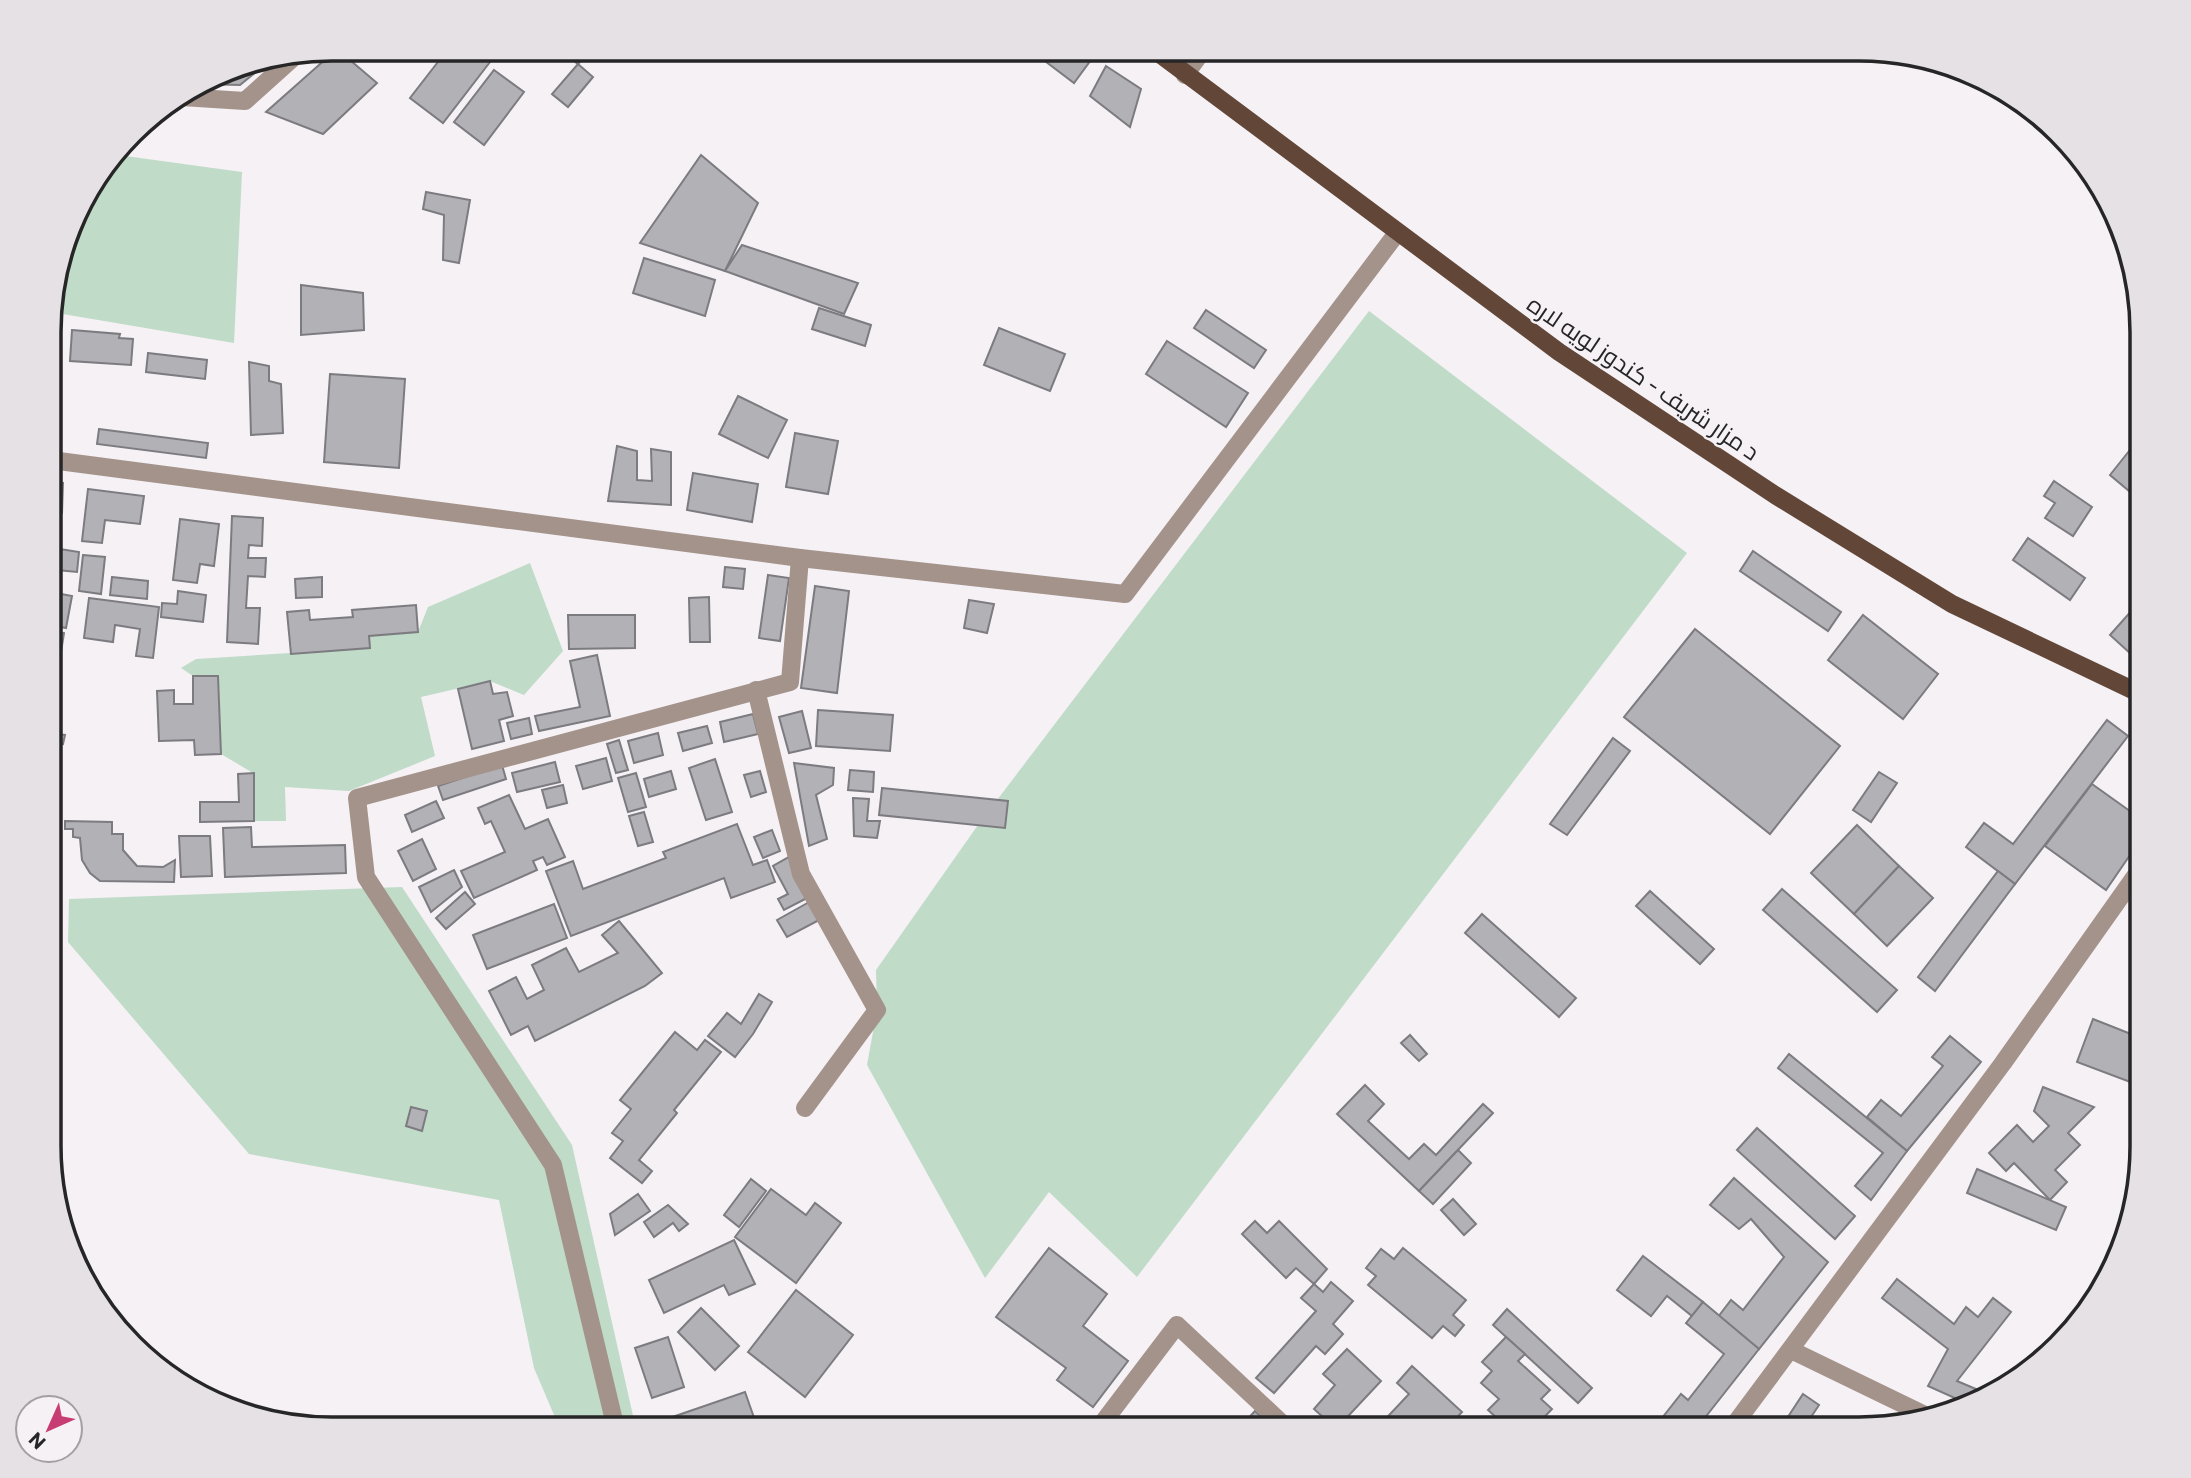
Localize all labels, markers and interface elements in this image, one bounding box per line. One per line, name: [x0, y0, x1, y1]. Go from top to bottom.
street label: د مزار شریف - کندوز لویه لاره: [1522, 288, 1766, 466]
north arrow: [14, 1394, 84, 1464]
text: N: [23, 1428, 50, 1455]

